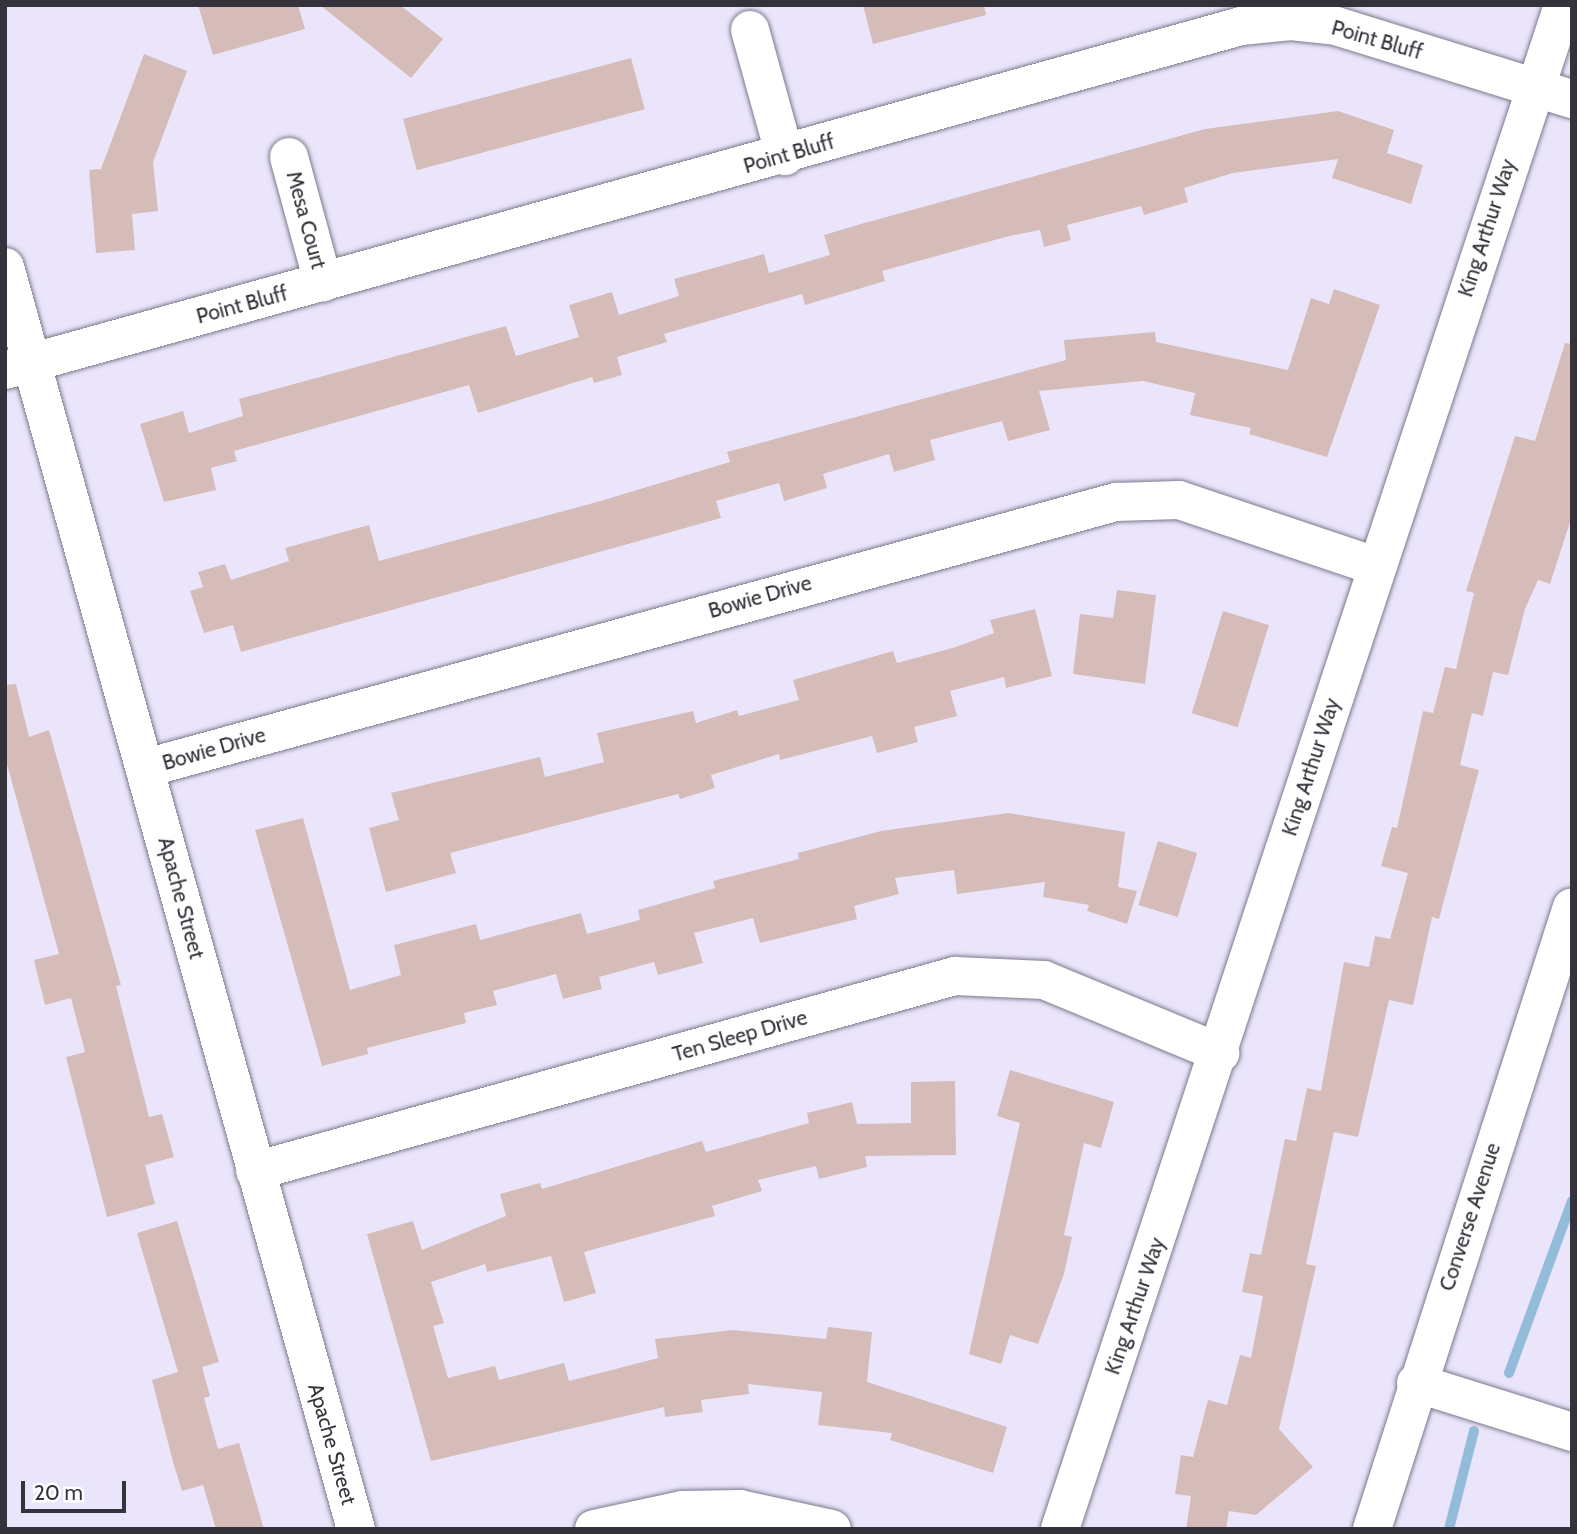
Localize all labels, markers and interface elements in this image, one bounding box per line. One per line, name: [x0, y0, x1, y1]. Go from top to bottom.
street label: Point Bluff: [1329, 15, 1425, 65]
street label: Point Bluff: [741, 129, 837, 179]
street label: King Arthur Way: [1453, 156, 1521, 300]
street label: Mesa Court: [281, 168, 331, 272]
street label: Point Bluff: [194, 281, 290, 329]
street label: Bowie Drive: [705, 570, 815, 624]
street label: King Arthur Way: [1277, 695, 1345, 839]
street label: Bowie Drive: [159, 722, 269, 776]
street label: Apache Street: [153, 834, 209, 962]
street label: Ten Sleep Drive: [670, 1005, 810, 1067]
street label: Converse Avenue: [1434, 1140, 1506, 1294]
street label: King Arthur Way: [1100, 1234, 1170, 1378]
street label: Apache Street: [303, 1380, 361, 1508]
scale bar: [24, 1468, 130, 1512]
text: 20 m: [34, 1480, 83, 1505]

